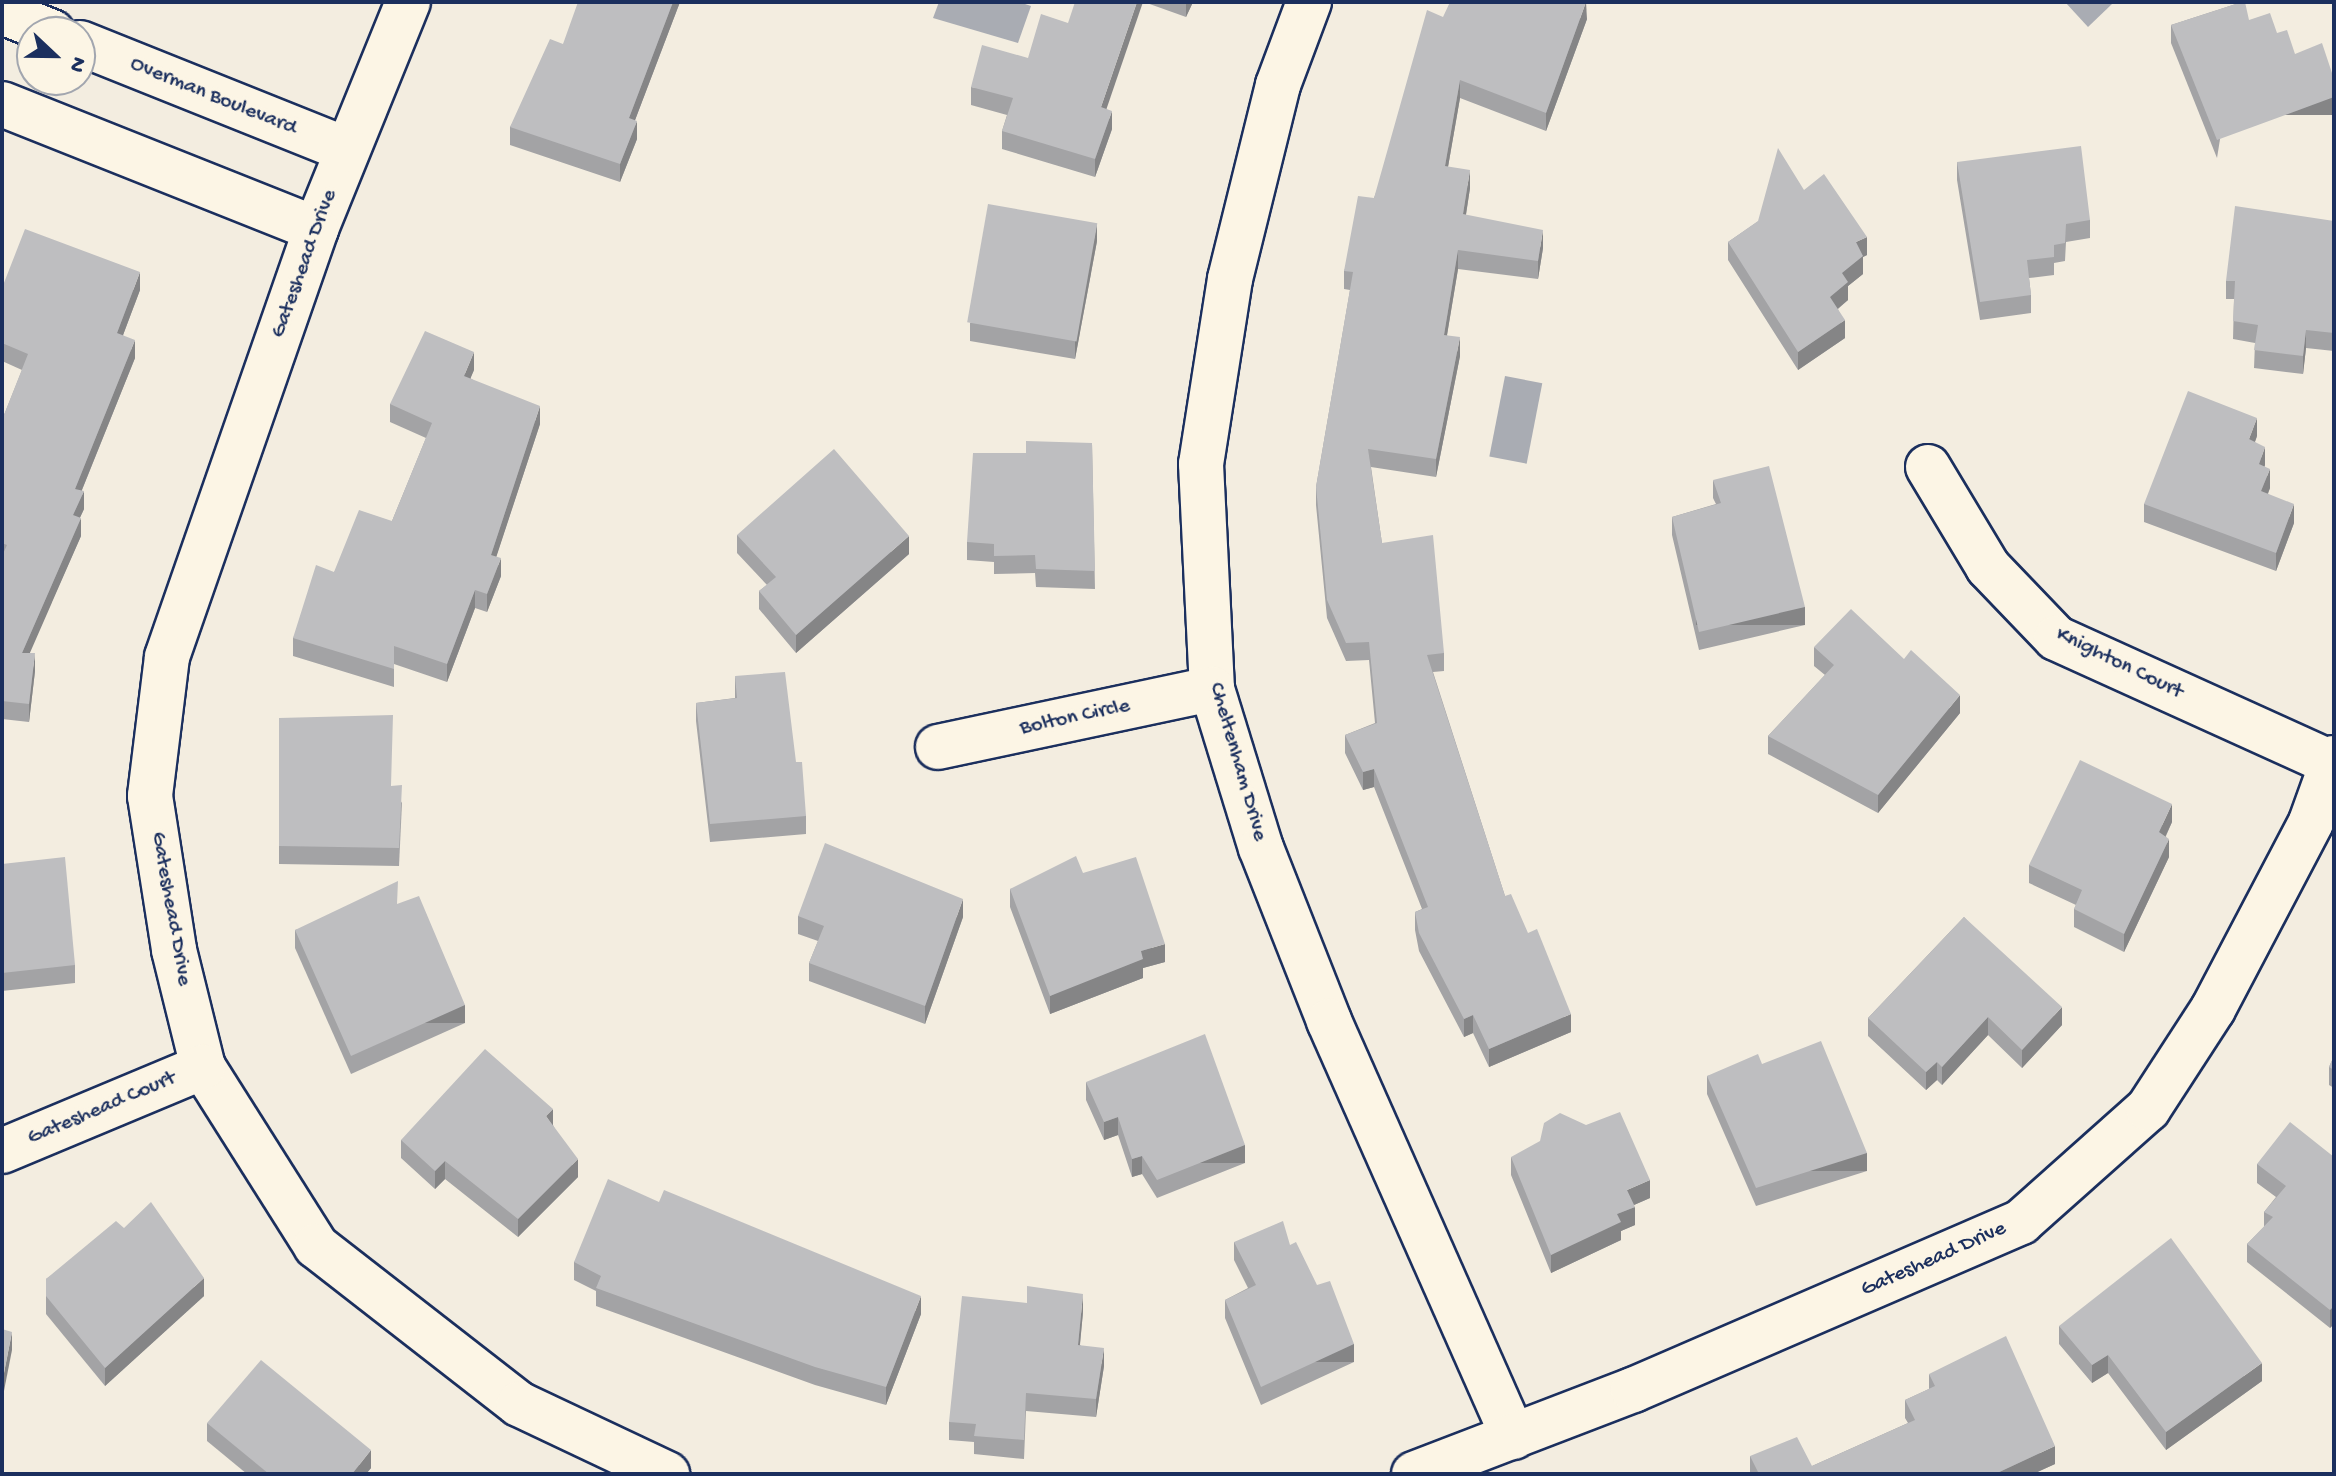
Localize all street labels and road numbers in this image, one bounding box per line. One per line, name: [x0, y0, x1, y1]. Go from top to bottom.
street label: Overman Boulevard: [126, 52, 300, 142]
street label: Gateshead Drive: [266, 186, 344, 342]
street label: Knighton Court: [2051, 622, 2187, 706]
street label: Cheltenham Drive: [1202, 680, 1272, 844]
street label: Bolton Circle: [1018, 693, 1132, 743]
street label: Gateshead Drive: [143, 830, 197, 988]
street label: Gateshead Court: [24, 1066, 180, 1152]
street label: Gateshead Drive: [1857, 1216, 2011, 1304]

